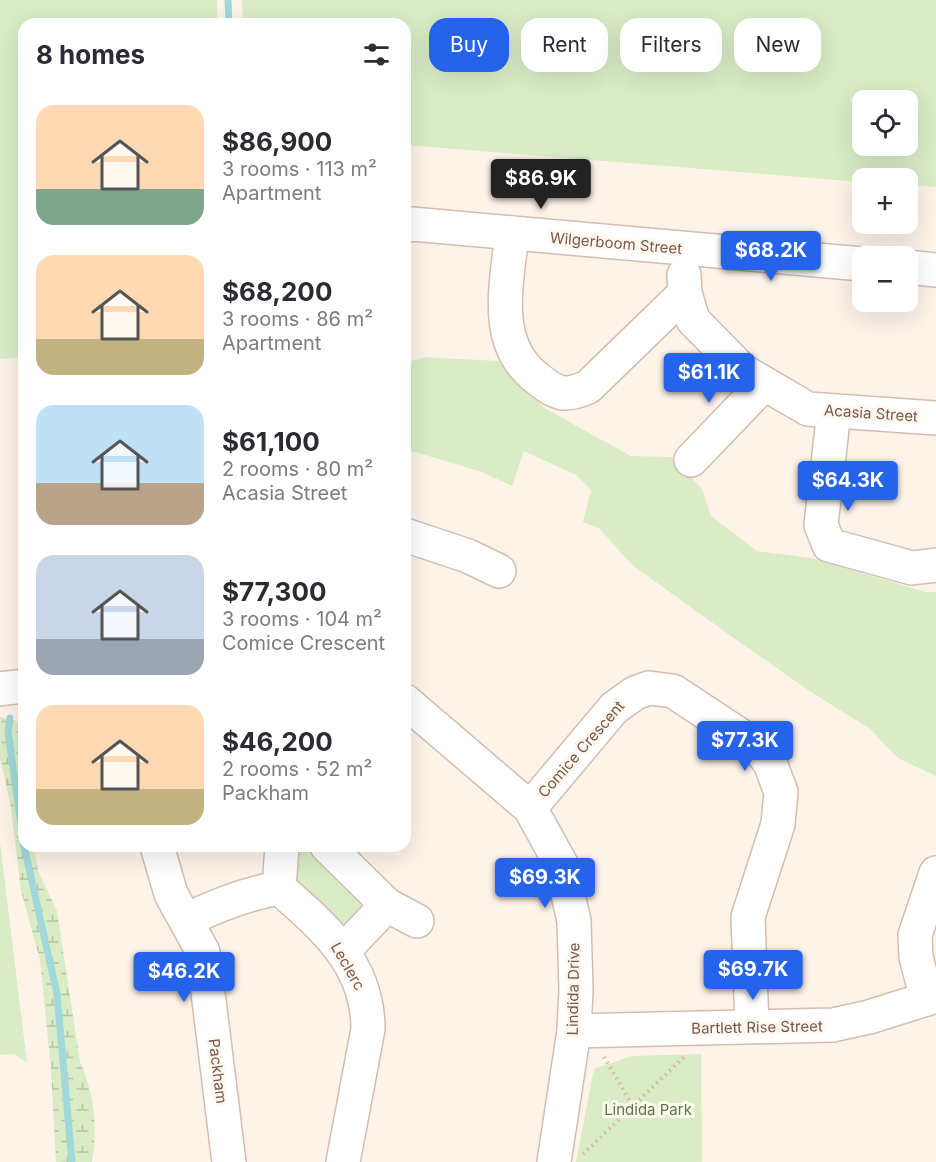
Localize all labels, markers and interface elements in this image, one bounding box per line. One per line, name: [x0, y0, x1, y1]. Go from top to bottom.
chip: Buy: [429, 18, 509, 72]
chip: Rent: [521, 18, 608, 72]
chip: Filters: [620, 18, 722, 72]
chip: New: [734, 18, 821, 72]
icon: filters: [360, 38, 393, 71]
text: 8 homes: [36, 39, 145, 70]
map controls: [852, 90, 918, 312]
button: locate: [852, 90, 918, 156]
text: $86,900: [222, 126, 332, 157]
icon: home: [84, 129, 156, 201]
text: 3 rooms · 113 m²: [222, 157, 377, 181]
pin: $86.9K: [492, 159, 590, 210]
text: $86.9K: [505, 166, 577, 190]
button: +: [852, 168, 918, 234]
text: Apartment: [222, 181, 321, 205]
street label: Wilgerboom Street: [549, 228, 683, 258]
pin: $68.2K: [722, 231, 820, 282]
text: $68.2K: [735, 238, 807, 262]
button: −: [852, 246, 918, 312]
text: $68,200: [222, 276, 332, 307]
icon: home: [84, 279, 156, 351]
text: 3 rooms · 86 m²: [222, 307, 373, 331]
text: Apartment: [222, 331, 321, 355]
pin: $61.1K: [660, 353, 758, 404]
text: $61.1K: [678, 360, 740, 384]
street label: Acasia Street: [823, 400, 919, 426]
text: $61,100: [222, 426, 320, 457]
icon: home: [84, 429, 156, 501]
text: 2 rooms · 80 m²: [222, 457, 373, 481]
pin: $64.3K: [799, 461, 897, 512]
text: $64.3K: [812, 468, 884, 492]
text: Acasia Street: [222, 481, 347, 505]
text: $77,300: [222, 576, 326, 607]
icon: home: [84, 579, 156, 651]
text: 3 rooms · 104 m²: [222, 607, 382, 631]
text: Comice Crescent: [222, 631, 385, 655]
street label: Comice Crescent: [534, 697, 628, 801]
pin: $77.3K: [696, 721, 794, 772]
text: $46,200: [222, 726, 333, 757]
text: $77.3K: [711, 728, 779, 752]
icon: home: [84, 729, 156, 801]
text: 2 rooms · 52 m²: [222, 757, 372, 781]
text: Packham: [222, 781, 309, 805]
pin: $69.3K: [496, 858, 594, 909]
text: $69.3K: [509, 865, 581, 889]
street label: Leclerc: [327, 939, 369, 993]
street label: Lindida Drive: [563, 942, 583, 1036]
pin: $69.7K: [704, 950, 802, 1001]
pin: $46.2K: [135, 952, 233, 1003]
text: $69.7K: [718, 957, 788, 981]
text: $46.2K: [148, 959, 220, 983]
street label: Bartlett Rise Street: [691, 1016, 823, 1038]
street label: Packham: [205, 1037, 231, 1105]
park label: Lindida Park: [604, 1100, 693, 1119]

